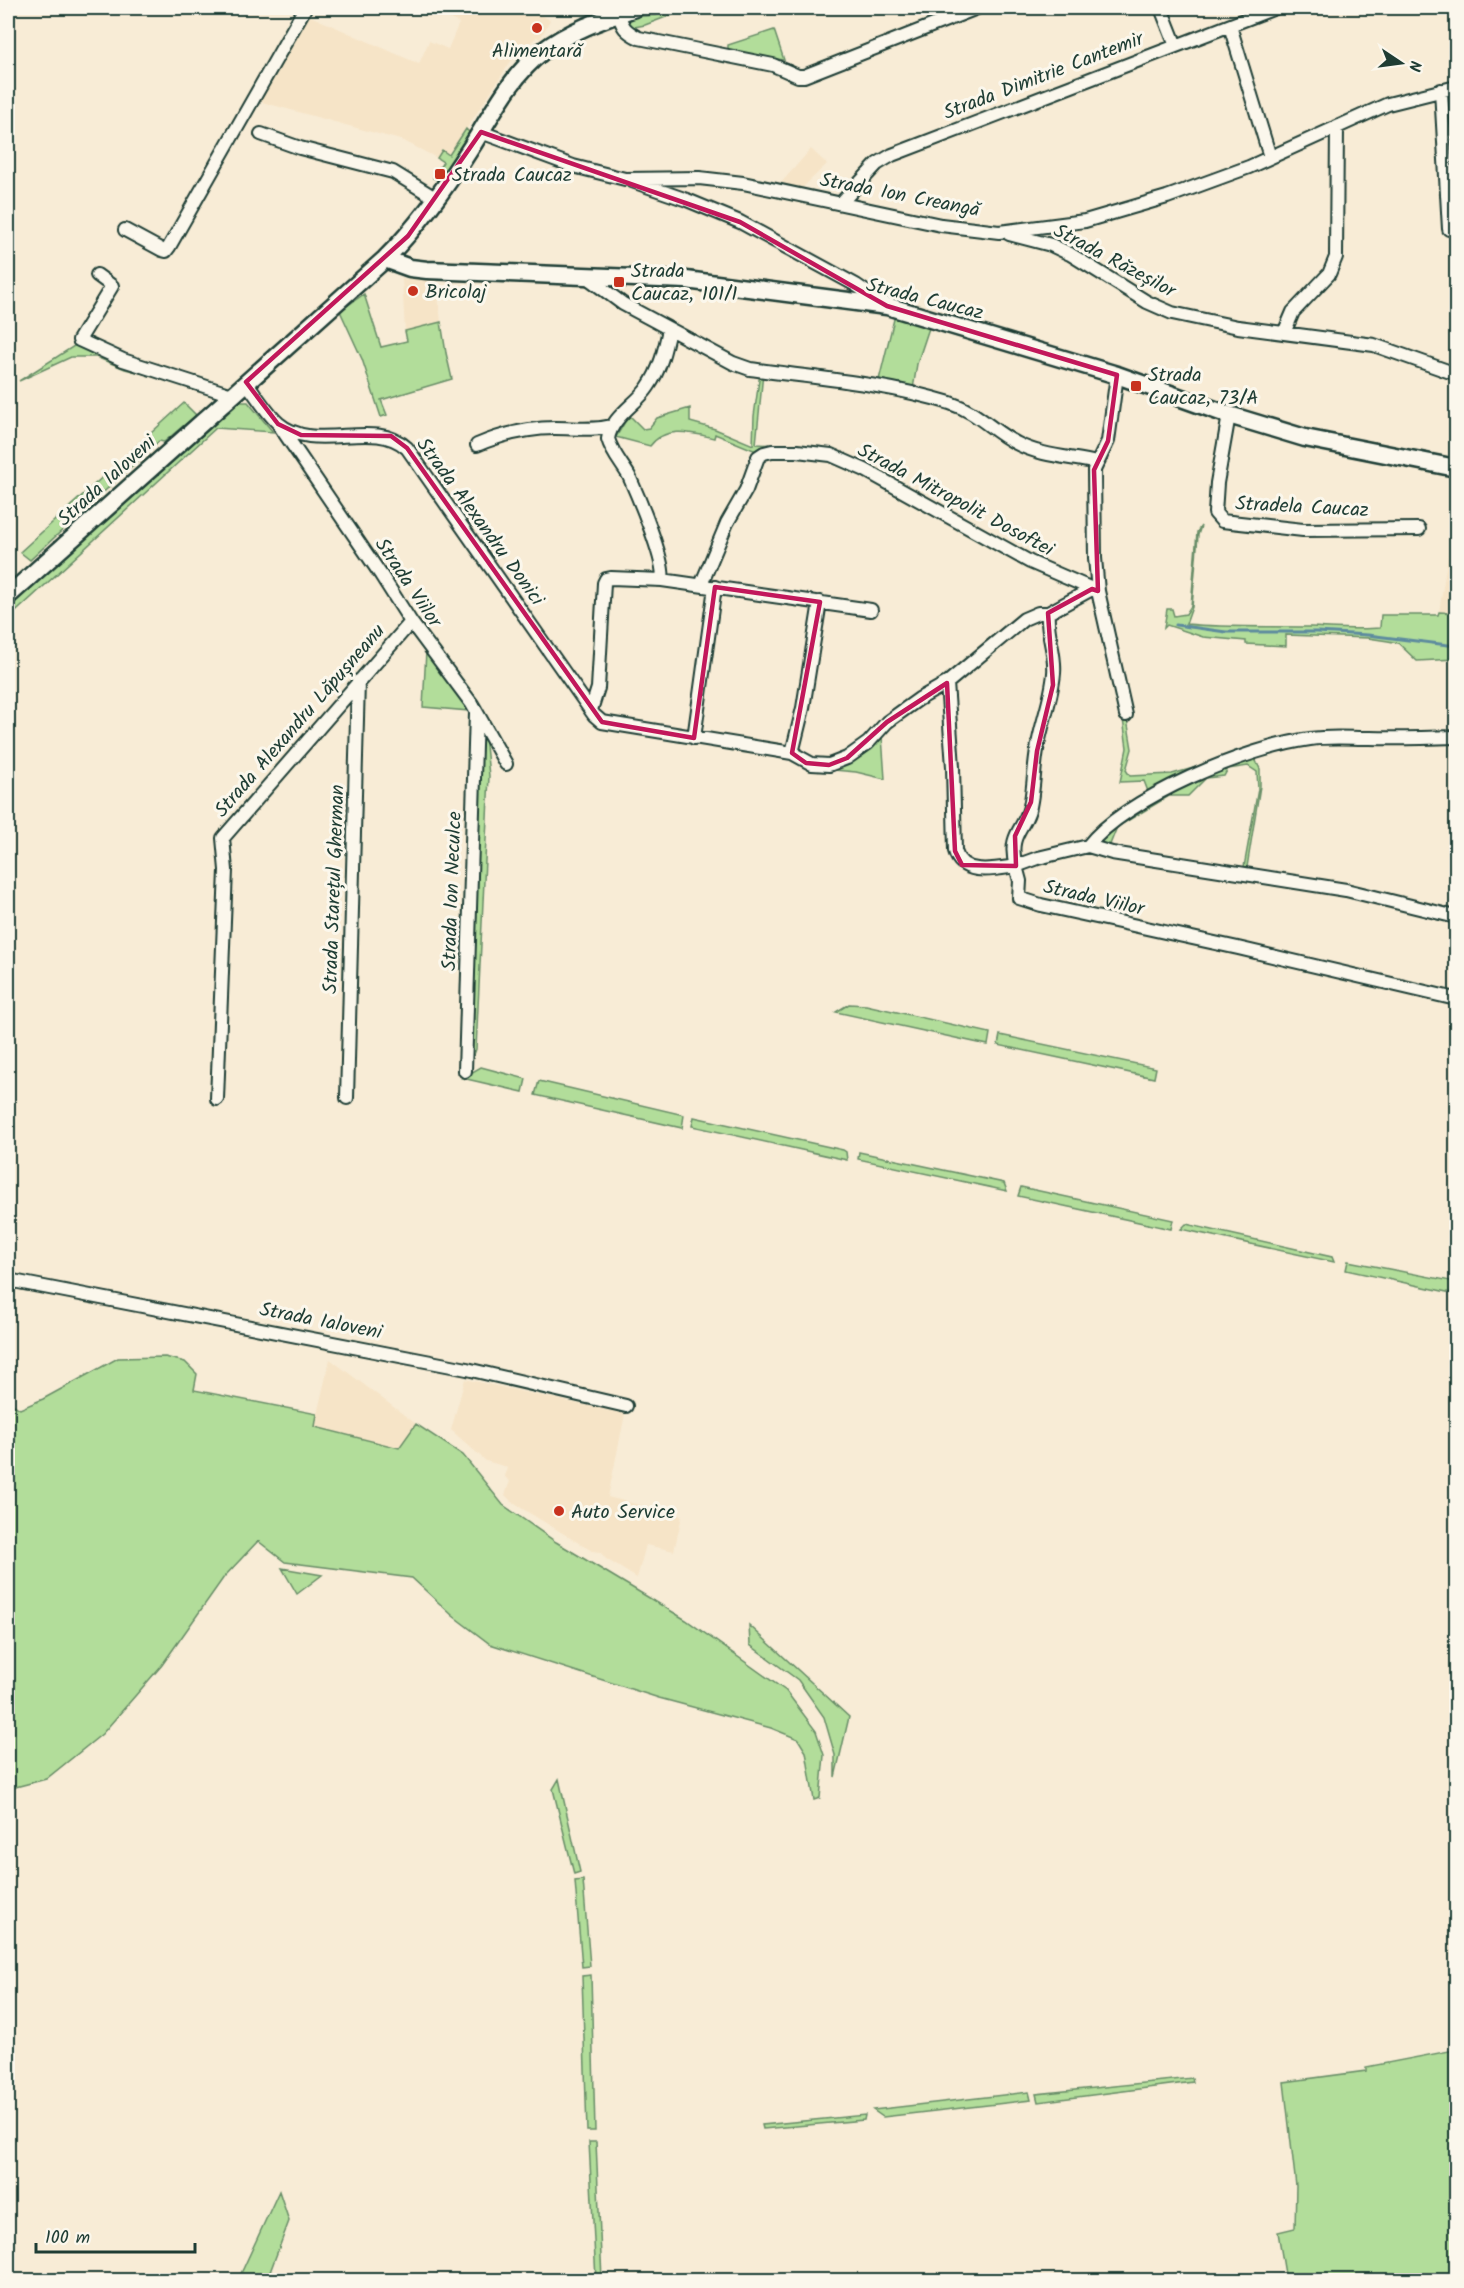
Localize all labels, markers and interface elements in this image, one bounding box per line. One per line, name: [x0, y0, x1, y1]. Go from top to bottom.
marker: Alimentară: [530, 21, 544, 35]
street label: Strada Dimitrie Cantemir: [939, 23, 1150, 130]
north arrow: [1371, 33, 1431, 93]
place label: Alimentară: [492, 36, 584, 68]
text: N: [1401, 58, 1427, 74]
place label: Strada Caucaz: [452, 160, 572, 192]
street label: Strada Ion Creangă: [817, 165, 984, 227]
marker: Strada Caucaz: [433, 167, 447, 181]
street label: Strada Răzeșilor: [1047, 216, 1182, 308]
place label: Strada Caucaz, 101/1: [631, 256, 738, 311]
street label: Strada Caucaz: [863, 270, 987, 330]
marker: Strada Caucaz, 101/1: [612, 275, 626, 289]
place label: Bricolaj: [425, 277, 487, 309]
marker: Bricolaj: [406, 284, 420, 298]
place label: Strada Caucaz, 73/A: [1148, 360, 1259, 415]
marker: Strada Caucaz, 73/A: [1129, 379, 1143, 393]
street label: Strada Ialoveni: [51, 427, 165, 535]
street label: Strada Alexandru Donici: [407, 431, 552, 614]
street label: Strada Mitropolit Dosoftei: [851, 435, 1060, 567]
street label: Stradela Caucaz: [1234, 489, 1370, 527]
street label: Strada Viilor: [365, 532, 450, 636]
street label: Strada Alexandru Lăpușneanu: [207, 617, 394, 825]
street label: Strada Starețul Gherman: [315, 784, 355, 994]
street label: Strada Ion Neculce: [434, 811, 472, 971]
street label: Strada Viilor: [1040, 872, 1148, 926]
street label: Strada Ialoveni: [257, 1294, 386, 1350]
place label: Auto Service: [571, 1497, 675, 1529]
marker: Auto Service: [552, 1504, 566, 1518]
scale bar: [36, 2216, 195, 2254]
text: 100 m: [45, 2224, 90, 2253]

